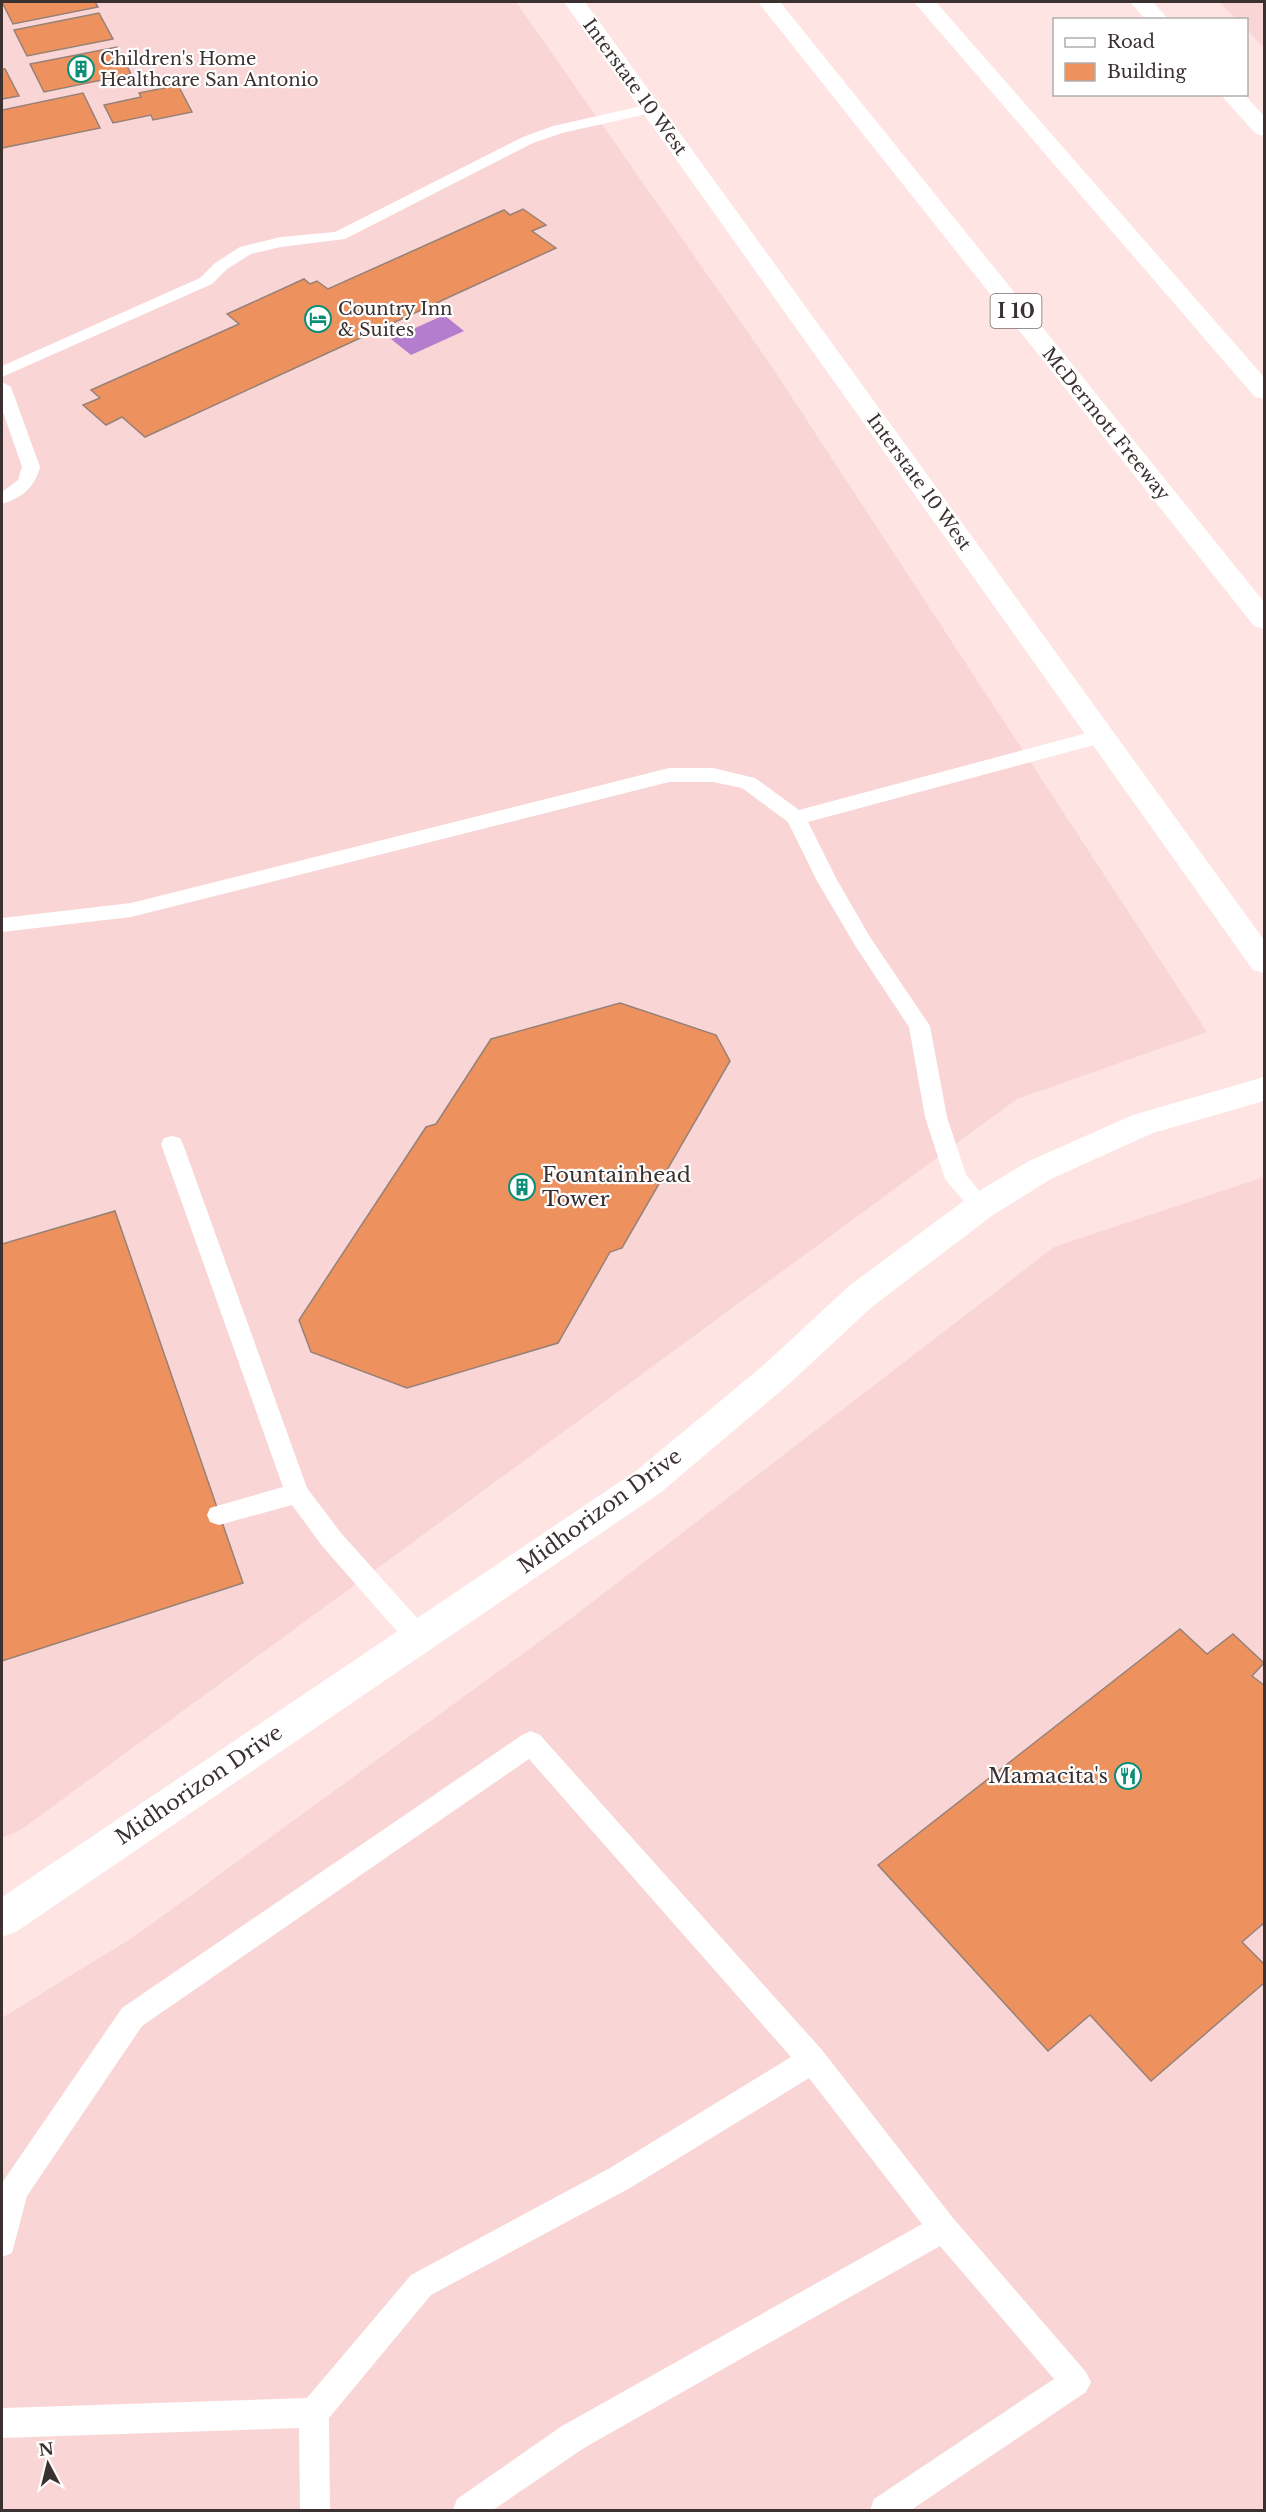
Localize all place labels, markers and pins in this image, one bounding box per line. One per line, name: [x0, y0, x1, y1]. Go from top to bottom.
place label: Children's Home Healthcare San Antonio: [100, 48, 319, 91]
building icon: Children's Home Healthcare San Antonio: [66, 54, 96, 84]
place label: Country Inn & Suites: [338, 298, 452, 341]
hotel icon: Country Inn & Suites: [303, 304, 333, 334]
place label: Fountainhead Tower: [542, 1162, 691, 1212]
building icon: Fountainhead Tower: [507, 1172, 537, 1202]
restaurant icon: Mamacita's: [1113, 1761, 1143, 1791]
place label: Mamacita's: [988, 1763, 1108, 1789]

